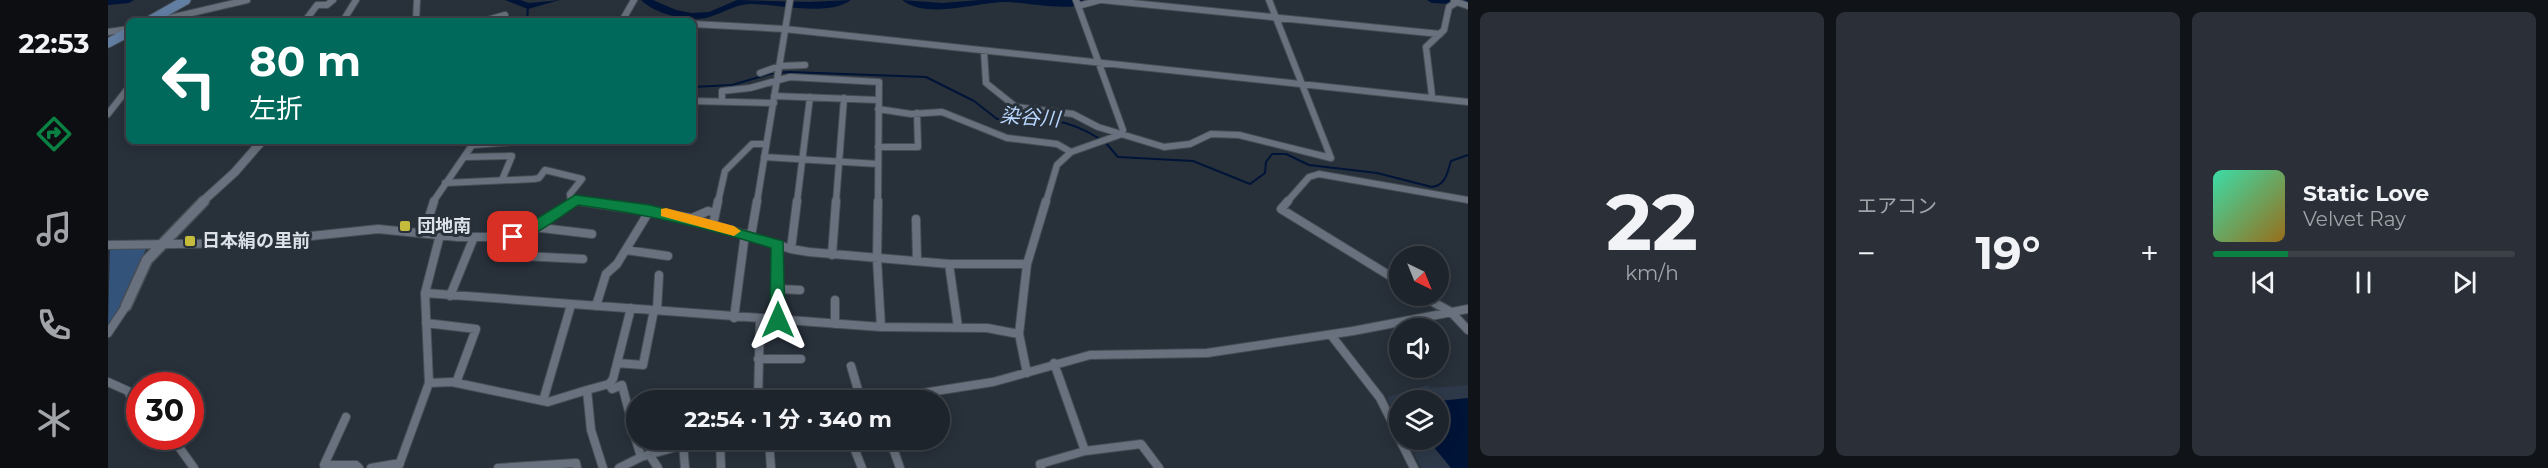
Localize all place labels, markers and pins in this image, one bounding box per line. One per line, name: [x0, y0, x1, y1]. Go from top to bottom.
pin: [487, 211, 538, 262]
place label: 団地南: [417, 215, 471, 237]
marker: 団地南: [398, 219, 412, 233]
place label: 日本絹の里前: [202, 230, 310, 252]
marker: 日本絹の里前: [183, 234, 197, 248]

